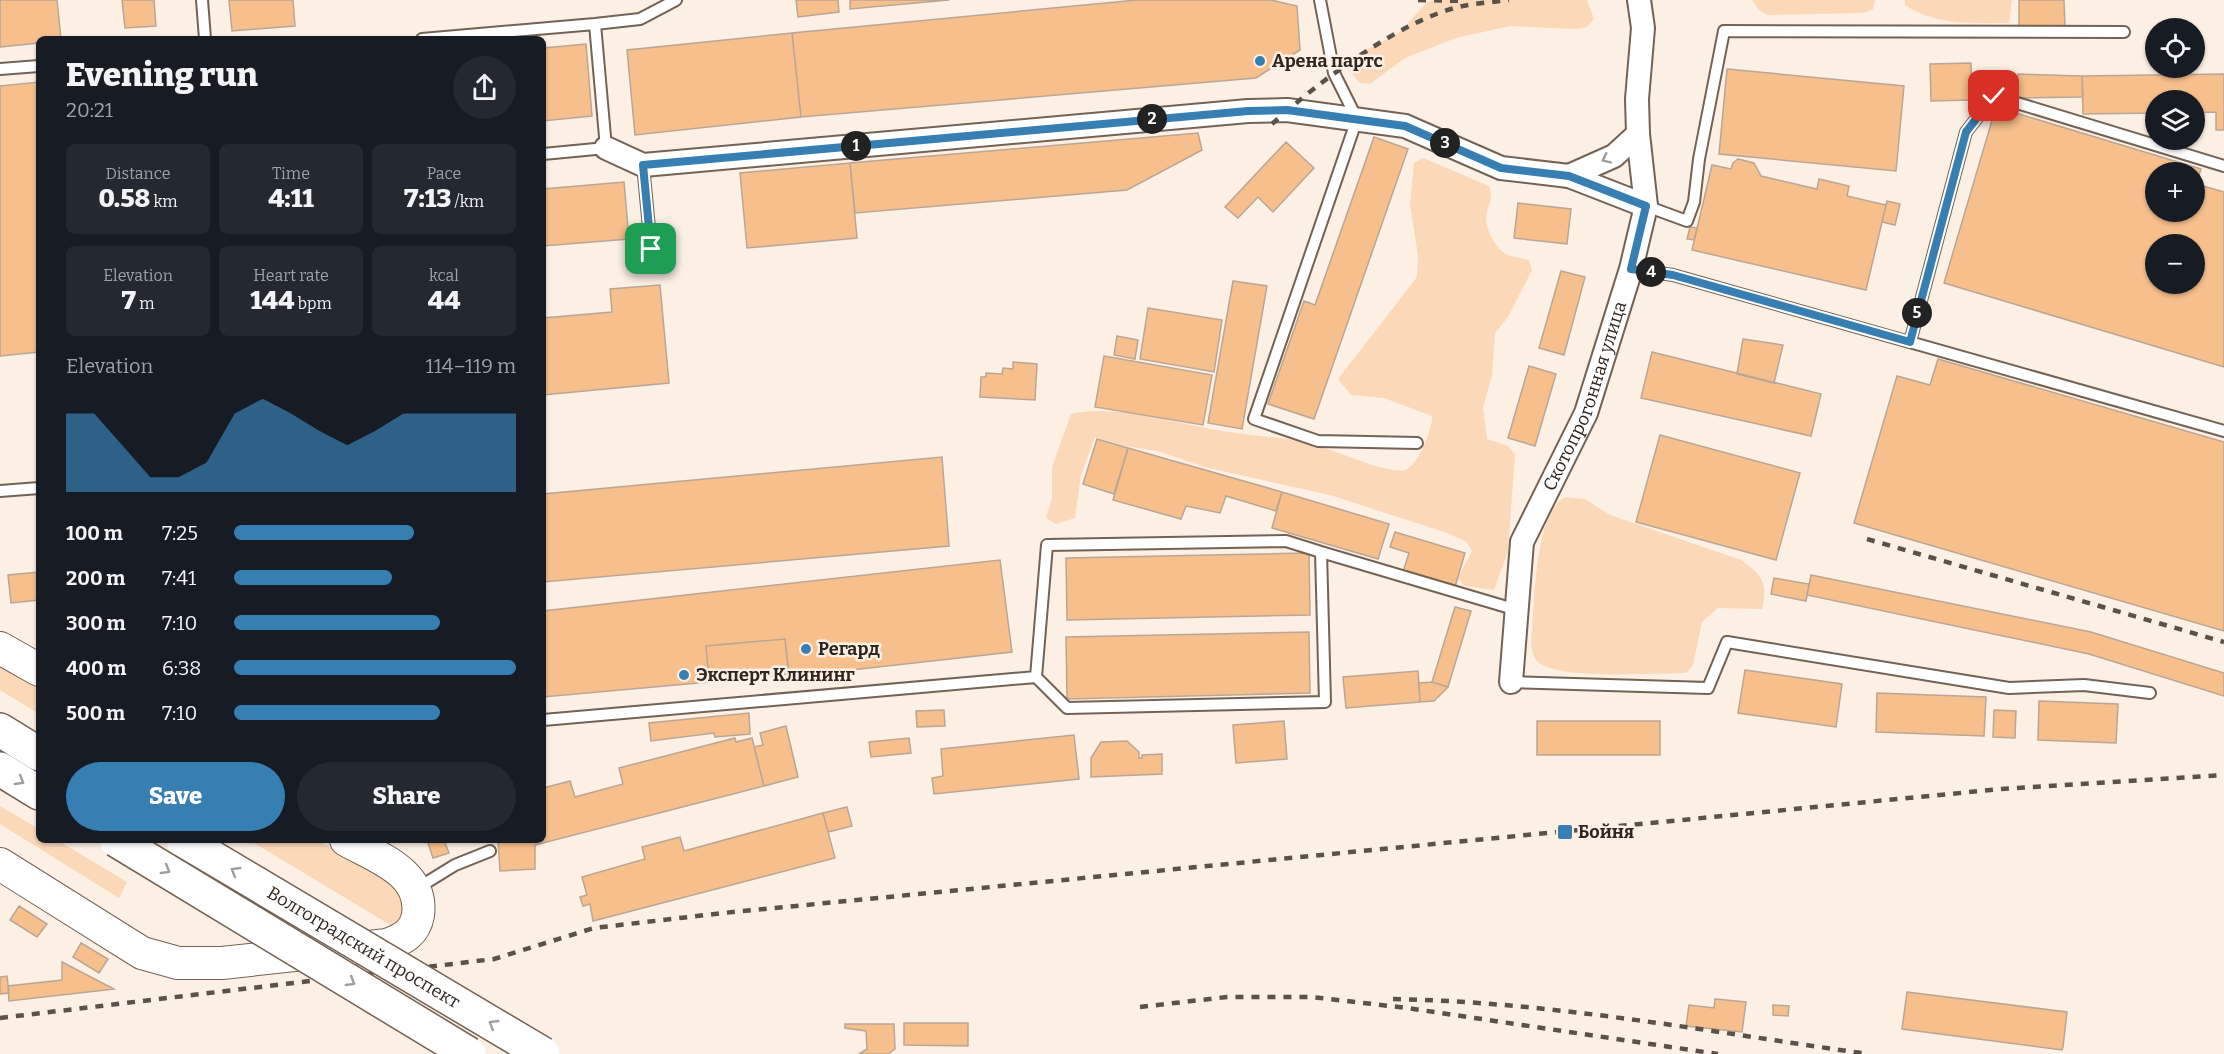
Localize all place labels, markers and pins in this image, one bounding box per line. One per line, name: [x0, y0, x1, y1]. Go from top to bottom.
place label: Арена партс: [1272, 50, 1383, 72]
marker: Арена партс: [1253, 54, 1267, 68]
pin: [1968, 70, 2019, 121]
pin: 2: [1137, 104, 1167, 134]
pin: 3: [1430, 128, 1460, 158]
pin: 1: [841, 131, 871, 161]
pin: [625, 223, 676, 274]
pin: 4: [1636, 257, 1666, 287]
pin: 5: [1902, 298, 1932, 328]
place label: Регард: [818, 638, 880, 660]
marker: Регард: [799, 642, 813, 656]
place label: Эксперт Клининг: [696, 664, 855, 686]
marker: Эксперт Клининг: [677, 668, 691, 682]
place label: Бойня: [1578, 821, 1634, 843]
marker: Бойня: [1556, 823, 1574, 841]

